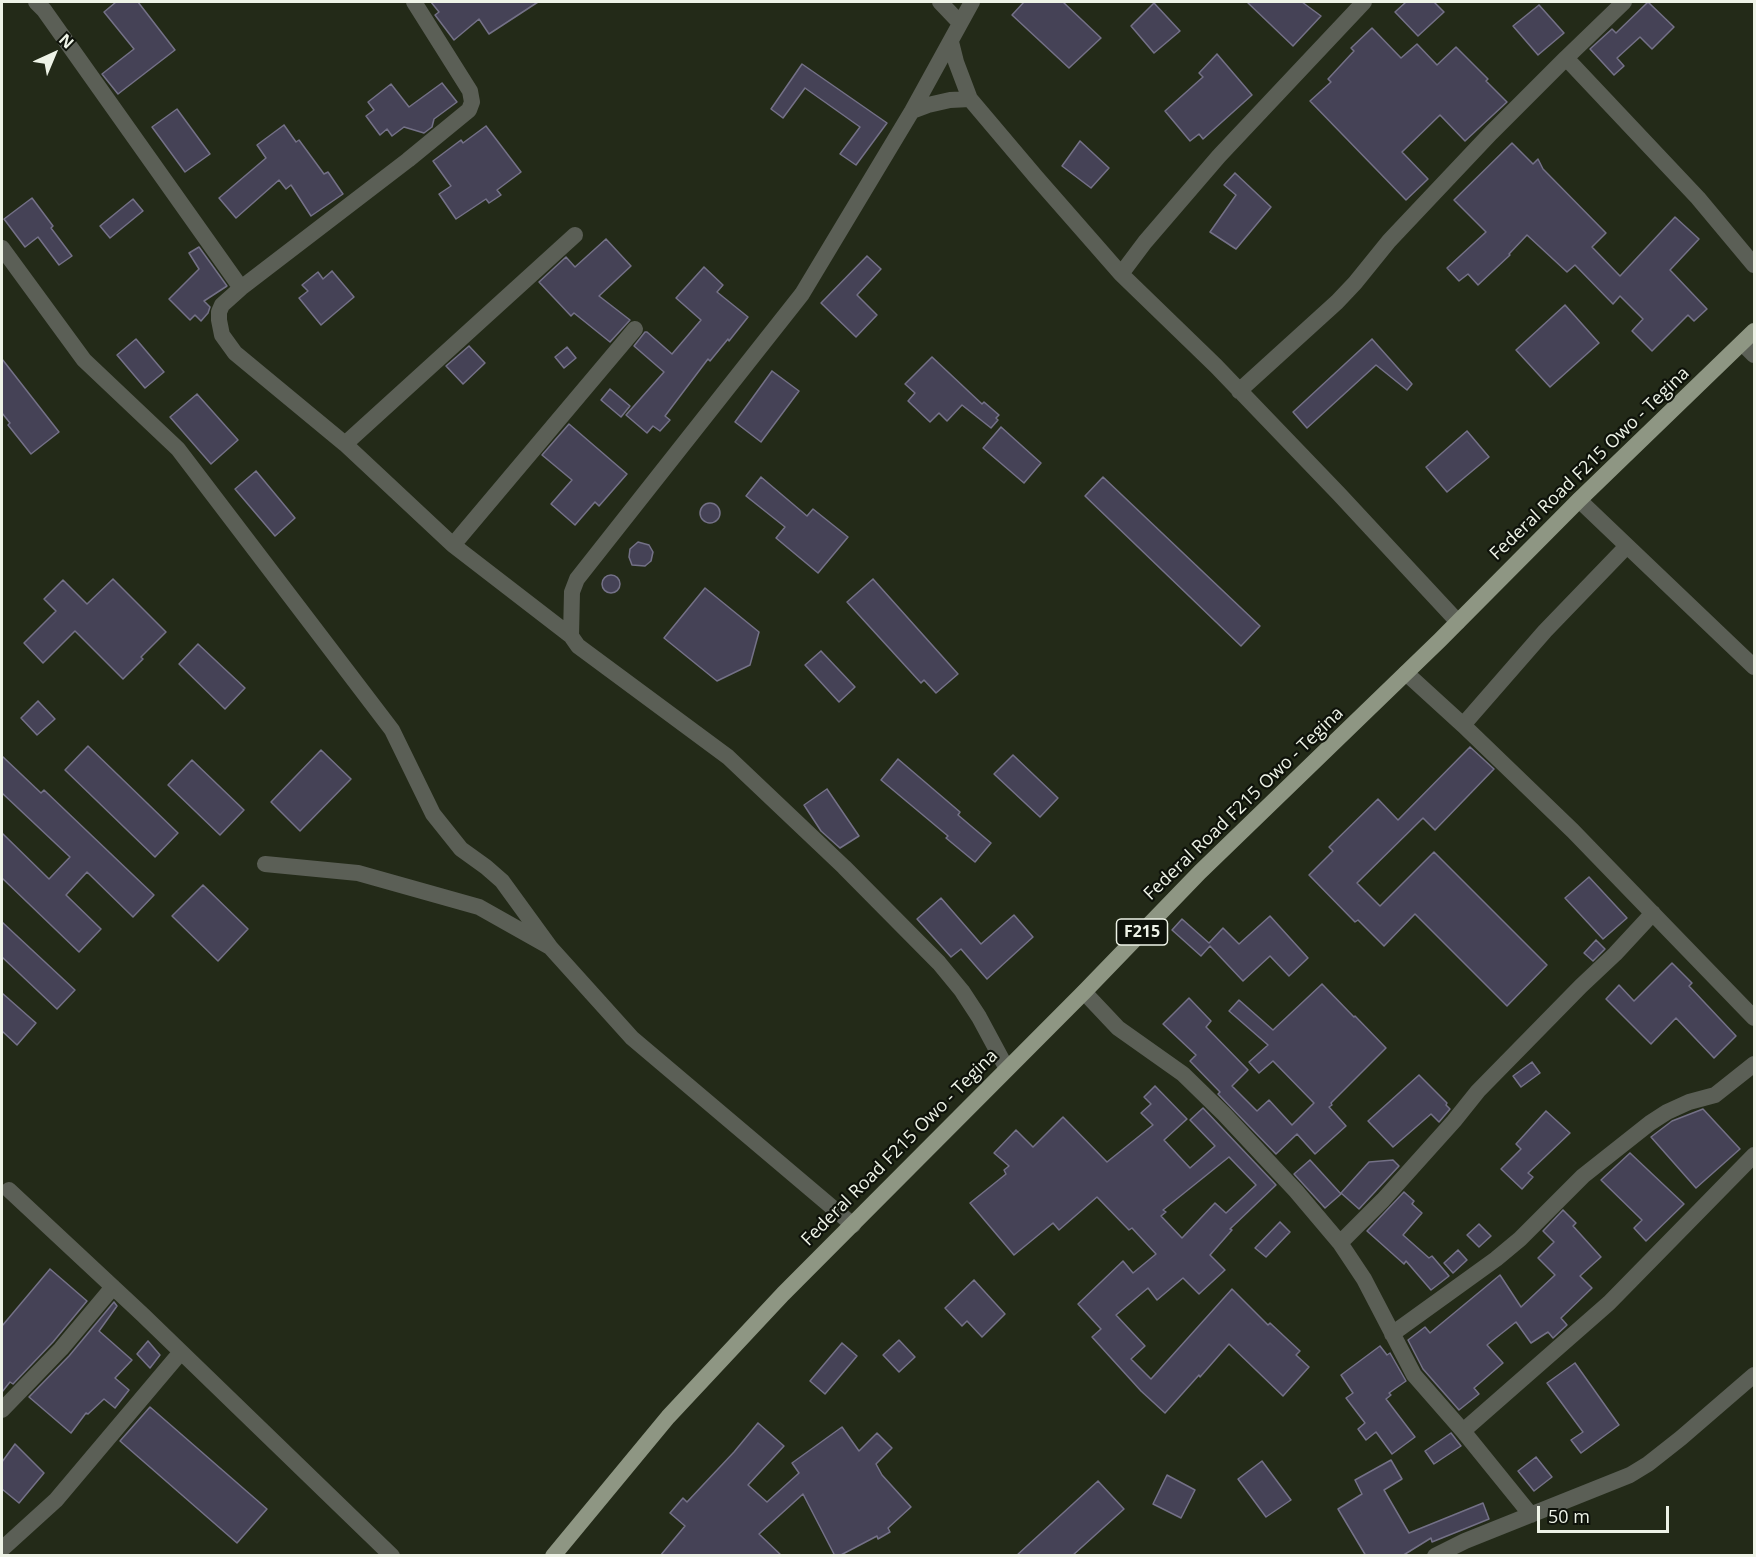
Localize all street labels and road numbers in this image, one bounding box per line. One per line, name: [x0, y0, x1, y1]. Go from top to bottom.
street label: Federal Road F215 Owo - Tegina: [1486, 363, 1694, 565]
street label: Federal Road F215 Owo - Tegina: [1140, 703, 1348, 905]
road number: F215: [1116, 919, 1168, 945]
street label: Federal Road F215 Owo - Tegina: [797, 1045, 1003, 1251]

